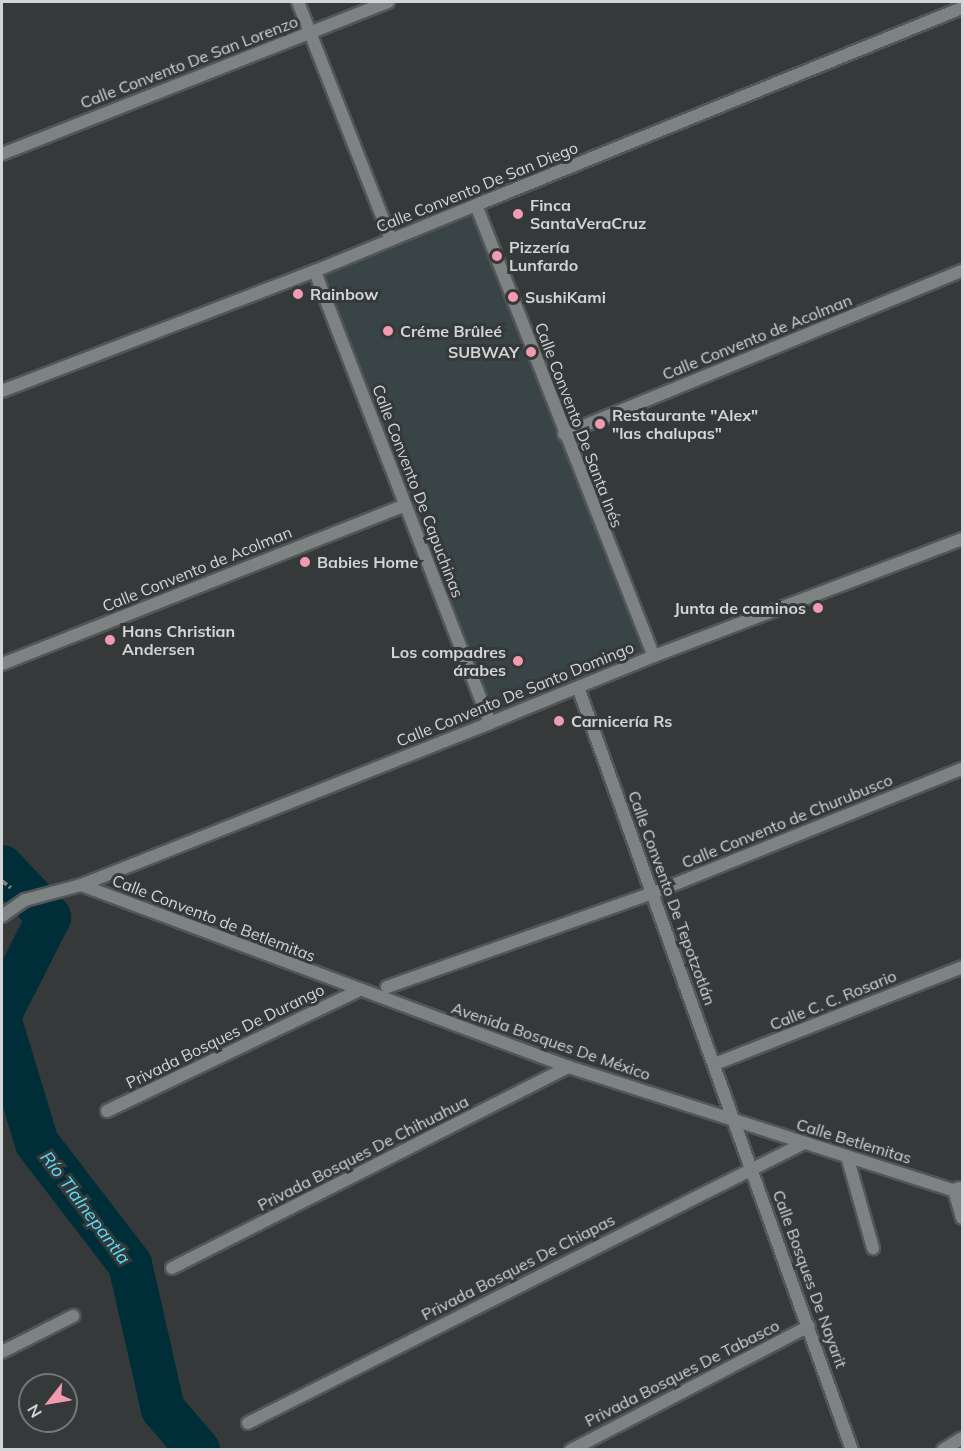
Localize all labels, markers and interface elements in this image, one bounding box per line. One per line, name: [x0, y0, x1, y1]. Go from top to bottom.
street label: Calle Convento De San Lorenzo: [77, 12, 301, 112]
street label: Calle Convento De San Diego: [373, 138, 581, 236]
place label: Finca SantaVeraCruz: [530, 195, 646, 233]
marker: Finca SantaVeraCruz: [511, 207, 525, 221]
place label: Pizzería Lunfardo: [509, 237, 578, 275]
marker: Pizzería Lunfardo: [490, 249, 504, 263]
place label: Rainbow: [310, 284, 378, 304]
marker: Rainbow: [291, 287, 305, 301]
place label: SushiKami: [525, 287, 606, 307]
marker: SushiKami: [506, 290, 520, 304]
street label: Calle Convento de Acolman: [659, 290, 855, 384]
street label: Calle Convento De Santa Inés: [531, 320, 627, 530]
place label: Créme Brûleé: [400, 321, 502, 341]
marker: Créme Brûleé: [381, 324, 395, 338]
place label: SUBWAY: [448, 342, 519, 362]
marker: SUBWAY: [524, 345, 538, 359]
street label: Calle Convento De Capuchinas: [368, 382, 468, 600]
place label: Restaurante "Alex" "las chalupas": [612, 405, 758, 443]
marker: Restaurante "Alex" "las chalupas": [593, 417, 607, 431]
street label: Calle Convento de Acolman: [99, 522, 295, 616]
place label: Babies Home: [317, 552, 418, 572]
marker: Babies Home: [298, 555, 312, 569]
place label: Junta de caminos: [674, 598, 806, 618]
marker: Junta de caminos: [811, 601, 825, 615]
place label: Hans Christian Andersen: [122, 621, 235, 659]
marker: Hans Christian Andersen: [103, 633, 117, 647]
street label: Calle Convento De Santo Domingo: [393, 637, 637, 751]
place label: Los compadres árabes: [391, 642, 506, 680]
marker: Los compadres árabes: [511, 654, 525, 668]
place label: Carnicería Rs: [571, 711, 672, 731]
marker: Carnicería Rs: [552, 714, 566, 728]
street label: Calle Convento de Churubusco: [679, 770, 895, 872]
street label: Calle Convento De Tepotzotlán: [624, 788, 720, 1008]
street label: Calle Convento de Betlemitas: [110, 870, 318, 966]
street label: Calle C. C. Rosario: [767, 966, 899, 1034]
street label: Privada Bosques De Durango: [123, 980, 327, 1092]
street label: Avenida Bosques De México: [449, 998, 653, 1084]
street label: Privada Bosques De Chihuahua: [254, 1091, 472, 1215]
street label: Calle Betlemitas: [794, 1114, 914, 1168]
water label: Río Tlalnepantla: [36, 1147, 134, 1269]
street label: Calle Bosques De Nayarit: [769, 1187, 851, 1371]
street label: Privada Bosques De Chiapas: [418, 1210, 618, 1324]
street label: Privada Bosques De Tabasco: [582, 1315, 782, 1431]
north arrow: [18, 1373, 78, 1433]
text: N: [23, 1401, 46, 1422]

